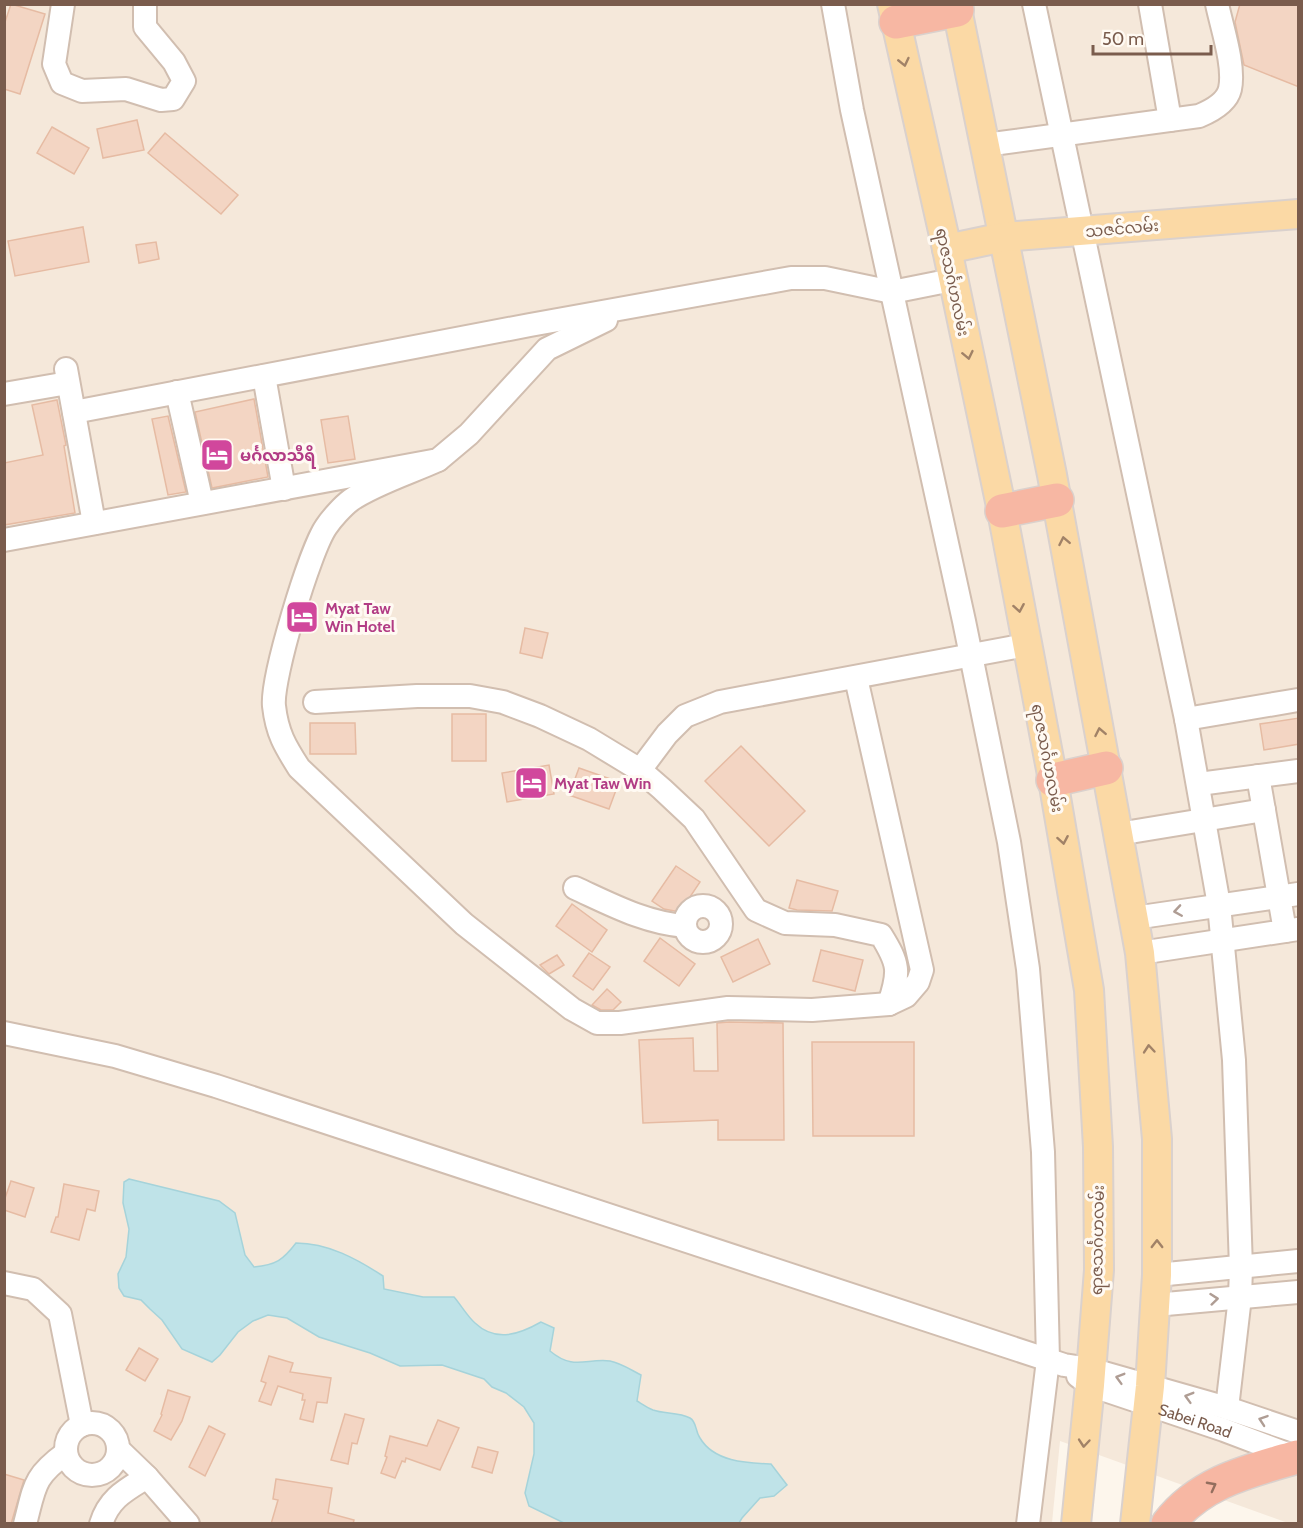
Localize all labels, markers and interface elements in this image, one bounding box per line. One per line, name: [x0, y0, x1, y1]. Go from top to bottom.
scale bar: [1093, 18, 1212, 56]
text: 50 m: [1102, 28, 1144, 50]
one-way arrow: [897, 56, 910, 66]
street label: သဇင်လမ်း: [1084, 214, 1160, 241]
street label: ရာဇသင်္ဂဟလမ်း: [928, 226, 975, 339]
one-way arrow: [961, 349, 974, 359]
hotel icon: မင်္ဂလာသီရိ: [199, 437, 235, 473]
place label: မင်္ဂလာသီရိ: [240, 444, 316, 469]
one-way arrow: [1058, 536, 1071, 546]
hotel icon: Myat Taw Win Hotel: [284, 599, 320, 635]
place label: Myat Taw Win Hotel: [325, 599, 395, 636]
one-way arrow: [1012, 602, 1025, 612]
street label: ရာဇသင်္ဂဟလမ်း: [1024, 702, 1069, 815]
one-way arrow: [1094, 728, 1107, 738]
hotel icon: Myat Taw Win: [513, 765, 549, 801]
place label: Myat Taw Win: [554, 774, 651, 793]
one-way arrow: [1056, 835, 1069, 845]
one-way arrow: [1174, 904, 1184, 917]
one-way arrow: [1143, 1045, 1156, 1054]
street label: ရာဇသင်္ဂဟလမ်း: [1085, 1185, 1112, 1295]
one-way arrow: [1151, 1239, 1163, 1248]
one-way arrow: [1209, 1293, 1218, 1306]
one-way arrow: [1115, 1372, 1125, 1385]
one-way arrow: [1184, 1392, 1194, 1404]
street label: Sabei Road: [1156, 1400, 1234, 1442]
one-way arrow: [1258, 1415, 1269, 1428]
one-way arrow: [1078, 1439, 1091, 1448]
one-way arrow: [1206, 1482, 1217, 1494]

